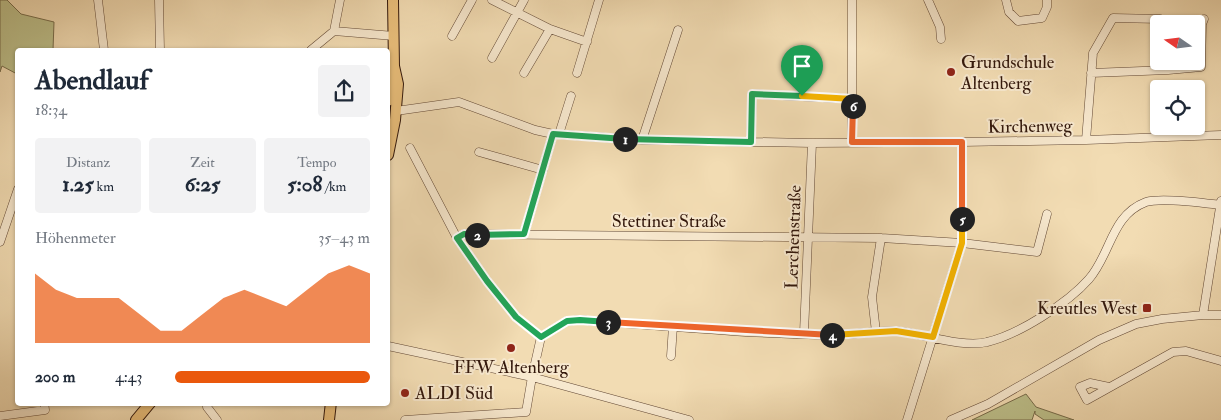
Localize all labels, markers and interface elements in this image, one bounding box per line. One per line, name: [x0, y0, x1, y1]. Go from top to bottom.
north arrow: [1150, 15, 1205, 70]
map controls: [1150, 15, 1205, 135]
pin: [781, 45, 823, 96]
place label: Grundschule Altenberg: [960, 51, 1055, 95]
icon: arrive: [788, 52, 816, 80]
text: Abendlauf: [35, 63, 149, 98]
button: share: [318, 65, 370, 117]
marker: Grundschule Altenberg: [945, 66, 957, 78]
button: locate: [1150, 80, 1205, 135]
pin: 6: [840, 94, 866, 118]
text: 6: [850, 98, 857, 115]
text: 18:34: [35, 100, 67, 120]
street label: Kirchenweg: [987, 114, 1074, 139]
pin: 1: [612, 126, 638, 152]
text: 1: [623, 131, 628, 148]
text: Distanz: [66, 154, 110, 171]
text: Zeit: [190, 154, 215, 171]
text: Tempo: [297, 154, 336, 171]
text: 1.25: [62, 171, 94, 198]
text: 6:25: [185, 171, 220, 198]
text: 5:08: [287, 171, 322, 198]
text: km: [94, 178, 114, 195]
text: /km: [322, 178, 346, 195]
street label: Lerchenstraße: [780, 184, 807, 289]
pin: 5: [950, 206, 974, 232]
street label: Stettiner Straße: [612, 210, 727, 233]
text: 5: [959, 211, 966, 228]
pin: 2: [464, 222, 490, 248]
text: 2: [474, 227, 481, 244]
text: Höhenmeter: [35, 228, 116, 248]
text: 35–43 m: [318, 228, 370, 248]
place label: Kreutles West: [1037, 297, 1137, 320]
marker: Kreutles West: [1141, 302, 1153, 314]
pin: 3: [596, 310, 620, 334]
text: 3: [606, 314, 611, 331]
pin: 4: [820, 322, 844, 348]
text: 4: [829, 327, 836, 344]
marker: FFW Altenberg: [505, 342, 517, 354]
place label: FFW Altenberg: [453, 356, 570, 379]
text: 200 m: [35, 367, 75, 387]
text: 4:43: [115, 367, 142, 387]
place label: ALDI Süd: [414, 382, 493, 405]
marker: ALDI Süd: [399, 387, 411, 399]

